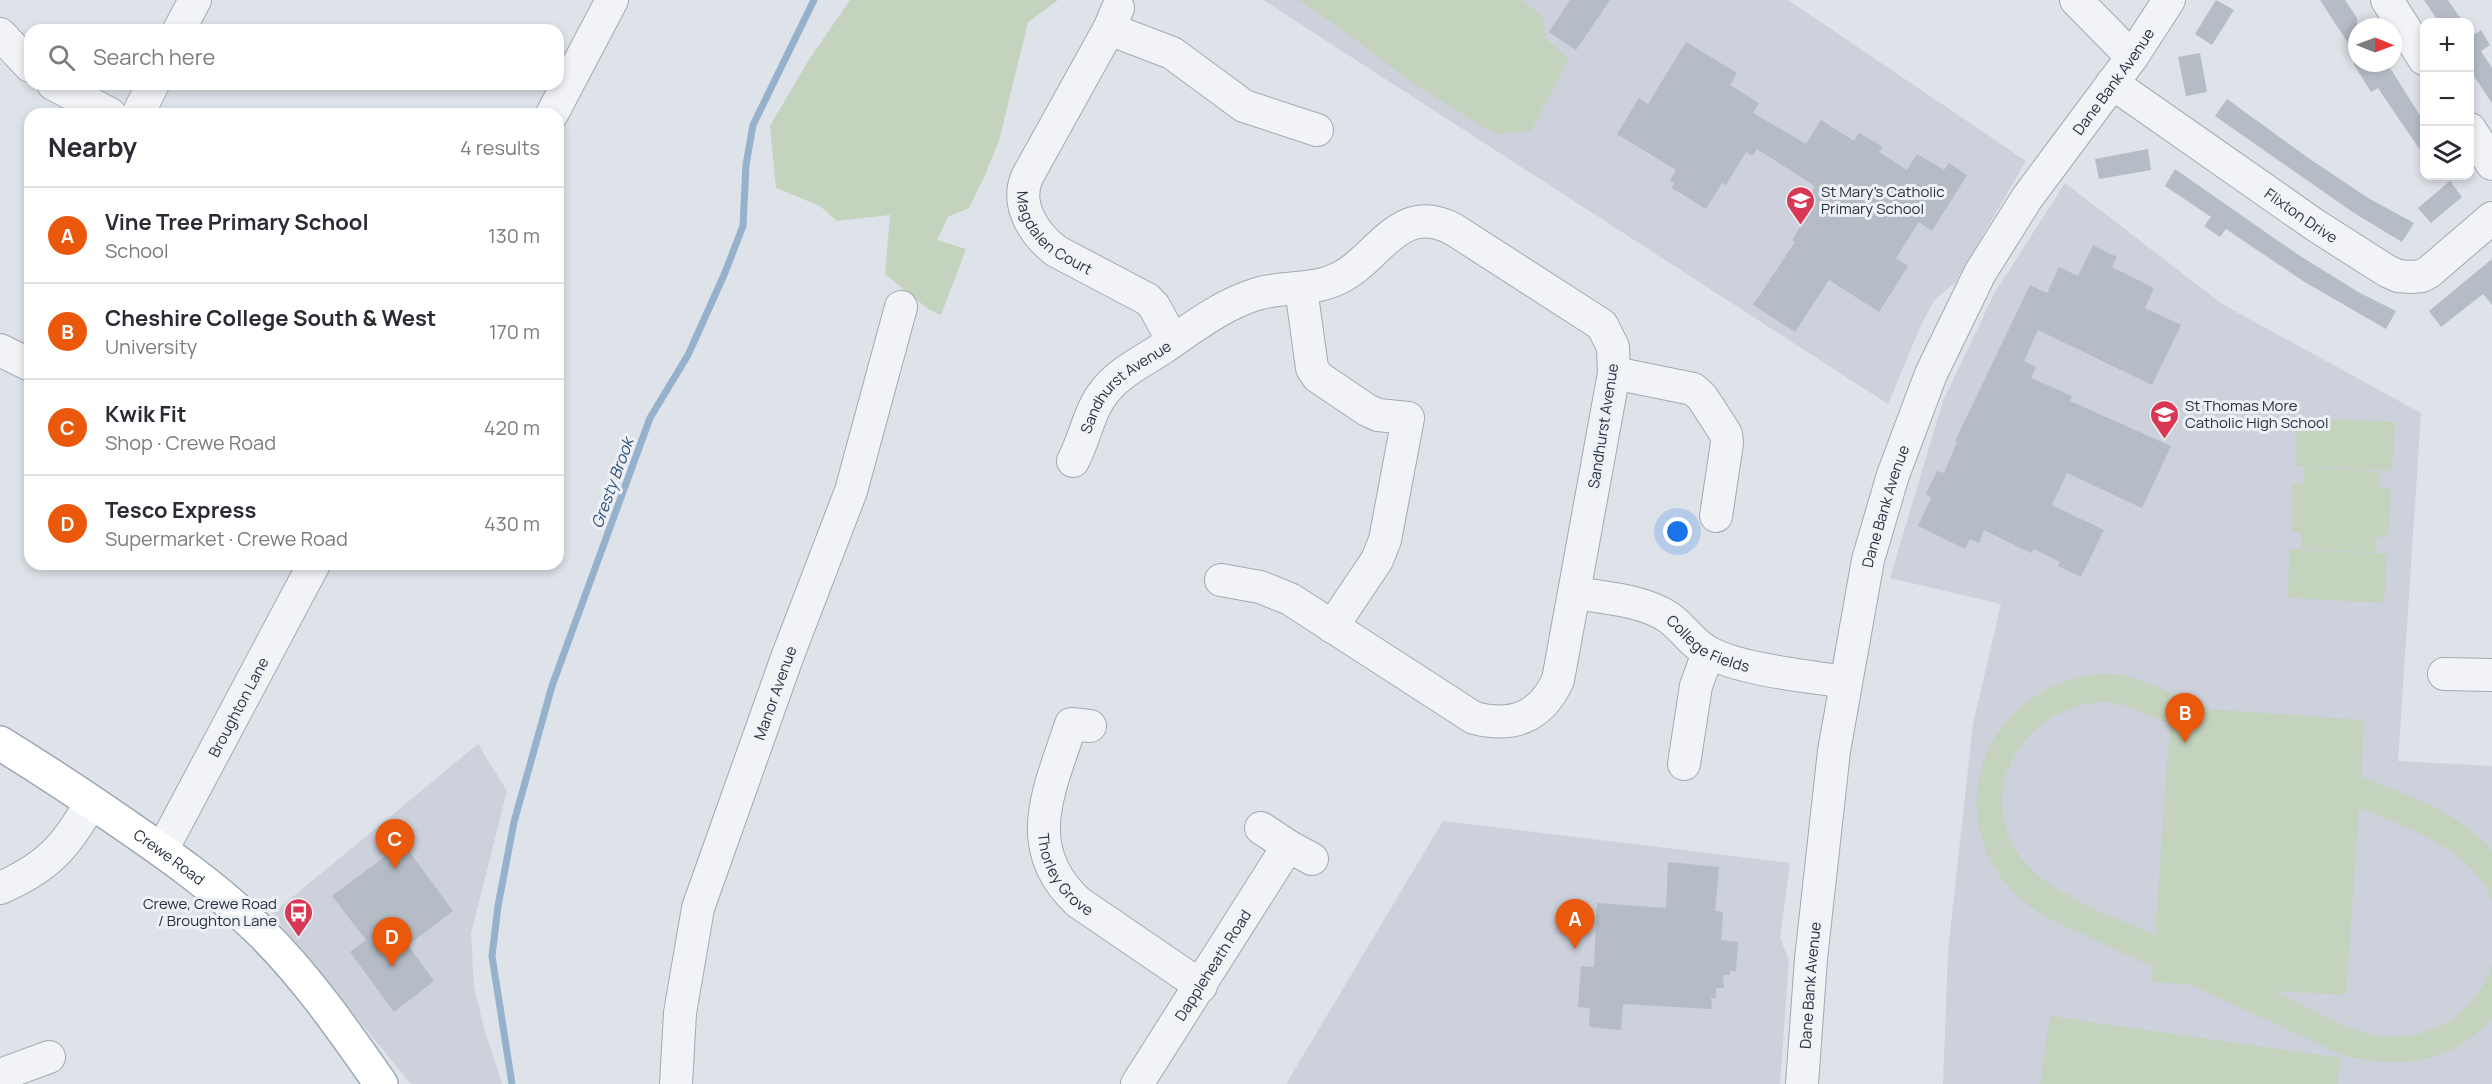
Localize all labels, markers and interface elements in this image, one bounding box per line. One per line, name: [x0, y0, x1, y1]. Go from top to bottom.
north arrow: [2348, 18, 2402, 72]
map controls: [2420, 18, 2474, 180]
button: +: [2420, 18, 2474, 72]
street label: Dane Bank Avenue: [2067, 23, 2159, 139]
search box: [24, 24, 564, 90]
icon: search: [45, 41, 78, 74]
text: Search here: [93, 42, 215, 72]
button: −: [2420, 72, 2474, 126]
button: layers: [2420, 126, 2474, 180]
text: Nearby: [48, 129, 137, 165]
text: 4 results: [460, 134, 540, 161]
place label: St Mary's Catholic Primary School: [1821, 181, 1945, 219]
street label: Flixton Drive: [2261, 183, 2342, 248]
school or university icon: St Mary's Catholic Primary School: [1784, 184, 1816, 226]
street label: Magdalen Court: [1013, 190, 1096, 279]
text: Vine Tree Primary School: [105, 207, 369, 237]
text: A: [61, 222, 74, 249]
text: 130 m: [488, 222, 540, 249]
text: School: [105, 237, 169, 264]
text: Cheshire College South & West: [105, 303, 436, 333]
text: B: [61, 318, 74, 345]
text: 170 m: [489, 318, 540, 345]
text: University: [105, 333, 197, 360]
street label: Sandhurst Avenue: [1075, 335, 1175, 436]
street label: Sandhurst Avenue: [1583, 362, 1623, 490]
place label: St Thomas More Catholic High School: [2185, 395, 2328, 433]
school or university icon: St Thomas More Catholic High School: [2148, 398, 2180, 440]
text: Kwik Fit: [105, 399, 187, 429]
text: C: [60, 414, 75, 441]
text: 420 m: [484, 414, 540, 441]
text: Shop · Crewe Road: [105, 429, 276, 456]
water label: Gresty Brook: [585, 433, 639, 531]
street label: Dane Bank Avenue: [1856, 442, 1914, 569]
text: Tesco Express: [105, 495, 256, 525]
text: D: [60, 510, 75, 537]
text: 430 m: [484, 510, 540, 537]
your location: [1663, 517, 1692, 546]
text: Supermarket · Crewe Road: [105, 525, 348, 552]
street label: College Fields: [1662, 609, 1752, 677]
street label: Manor Avenue: [748, 643, 801, 743]
street label: Broughton Lane: [203, 653, 273, 761]
pin: B: [2166, 694, 2204, 743]
pin: C: [376, 820, 414, 869]
street label: Crewe Road: [130, 824, 209, 889]
street label: Thorley Grove: [1033, 832, 1098, 920]
place label: Crewe, Crewe Road / Broughton Lane: [143, 893, 277, 931]
bus stop icon: Crewe, Crewe Road / Broughton Lane: [282, 896, 314, 938]
pin: A: [1556, 900, 1594, 949]
street label: Dappleheath Road: [1169, 905, 1256, 1025]
pin: D: [372, 918, 412, 967]
street label: Dane Bank Avenue: [1794, 920, 1826, 1050]

